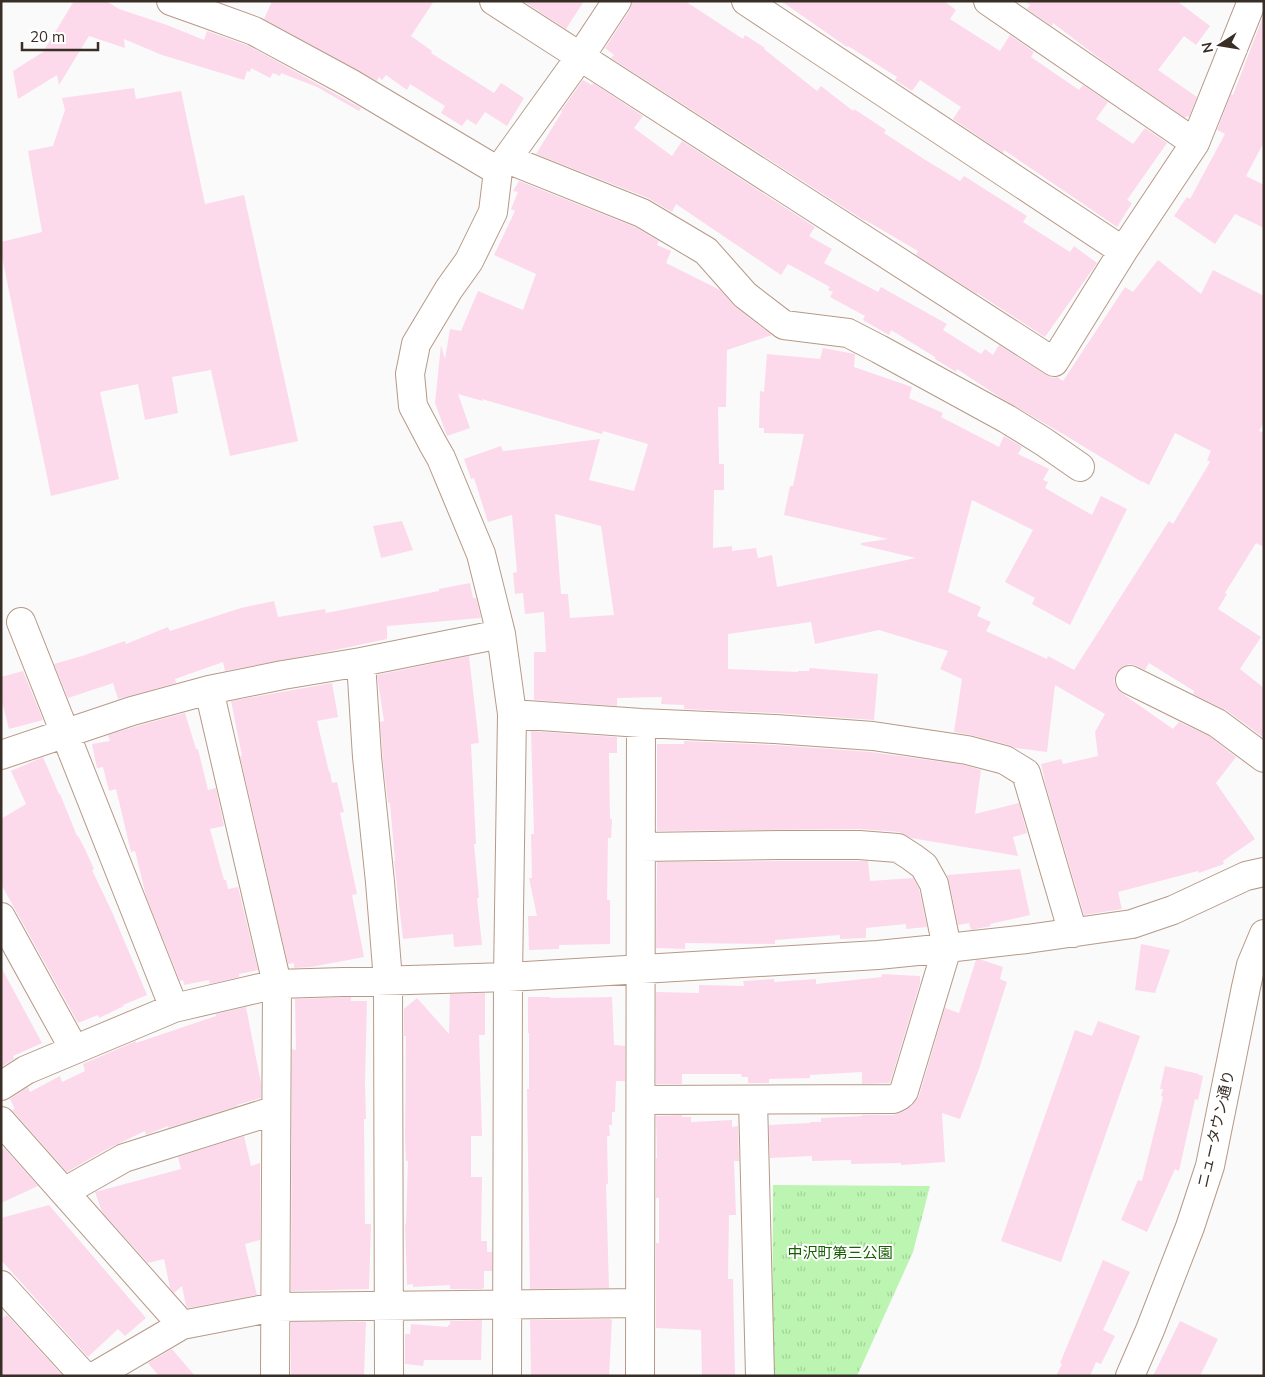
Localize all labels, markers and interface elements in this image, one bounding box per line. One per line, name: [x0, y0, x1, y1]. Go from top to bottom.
scale bar: [22, 20, 99, 52]
north arrow: [1195, 20, 1245, 70]
text: 20 m: [30, 27, 65, 46]
text: N: [1197, 41, 1217, 55]
street label: ニュータウン通り: [1193, 1068, 1238, 1189]
park label: 中沢町第三公園: [787, 1243, 893, 1262]

